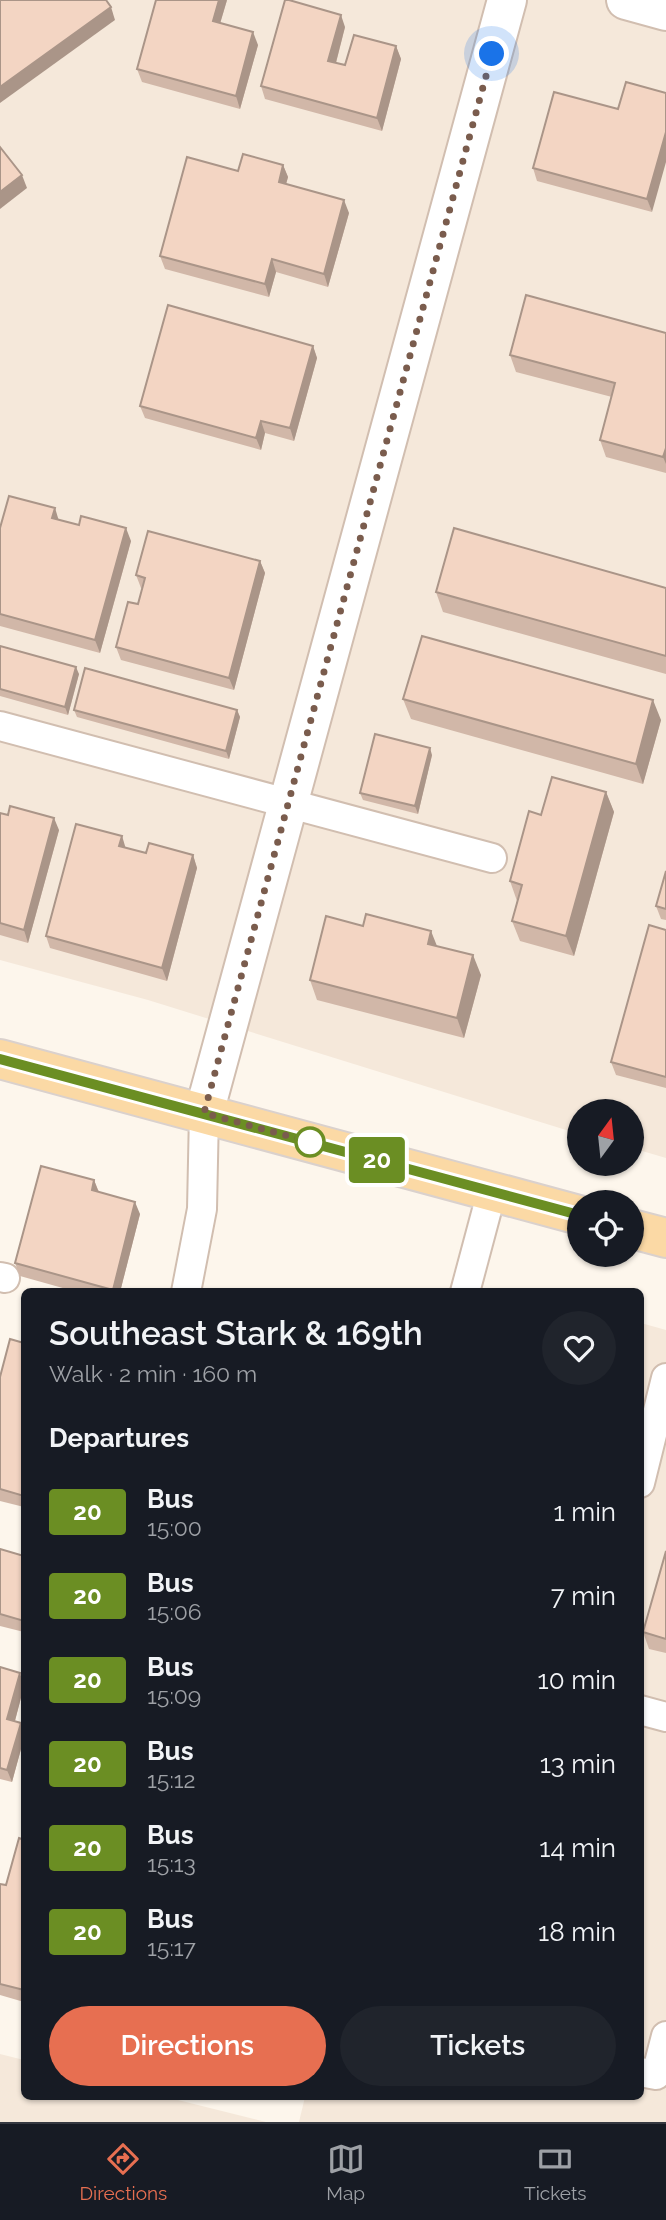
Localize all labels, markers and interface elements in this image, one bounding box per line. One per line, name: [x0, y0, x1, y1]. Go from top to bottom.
your location: [474, 36, 509, 71]
north arrow: [567, 1099, 644, 1176]
map controls: [567, 1099, 644, 1267]
unlabelled marker: [295, 1127, 325, 1157]
line badge: 20: [346, 1137, 408, 1183]
text: 20: [363, 1145, 391, 1174]
button: locate: [567, 1190, 644, 1267]
button: heart: [542, 1311, 616, 1385]
text: Southeast Stark & 169th: [49, 1314, 423, 1353]
text: Walk · 2 min · 160 m: [49, 1360, 257, 1387]
text: Departures: [49, 1423, 189, 1453]
text: Bus: [147, 1484, 194, 1514]
text: 20: [73, 1497, 102, 1526]
text: 1 min: [554, 1497, 616, 1527]
text: 15:00: [147, 1514, 202, 1541]
text: Bus: [147, 1568, 194, 1598]
text: 20: [73, 1581, 102, 1610]
text: 7 min: [551, 1581, 616, 1611]
text: 15:06: [147, 1598, 202, 1625]
text: Bus: [147, 1652, 194, 1682]
text: 20: [73, 1665, 102, 1694]
text: 10 min: [538, 1665, 616, 1695]
text: 15:09: [147, 1682, 201, 1709]
text: Bus: [147, 1736, 194, 1766]
text: 20: [73, 1749, 102, 1778]
text: 13 min: [540, 1749, 616, 1779]
text: 15:12: [147, 1766, 196, 1793]
text: Bus: [147, 1820, 194, 1850]
text: 20: [73, 1833, 102, 1862]
text: 14 min: [539, 1833, 616, 1863]
text: 15:13: [147, 1850, 196, 1877]
text: Bus: [147, 1904, 194, 1934]
text: 20: [73, 1917, 102, 1946]
text: 18 min: [538, 1917, 616, 1947]
text: 15:17: [147, 1934, 196, 1961]
button: Directions: [49, 2006, 326, 2086]
button: Tickets: [340, 2006, 616, 2086]
tab: Directions: [80, 2140, 167, 2204]
tab: Map: [326, 2140, 365, 2204]
tab: Tickets: [524, 2140, 586, 2204]

